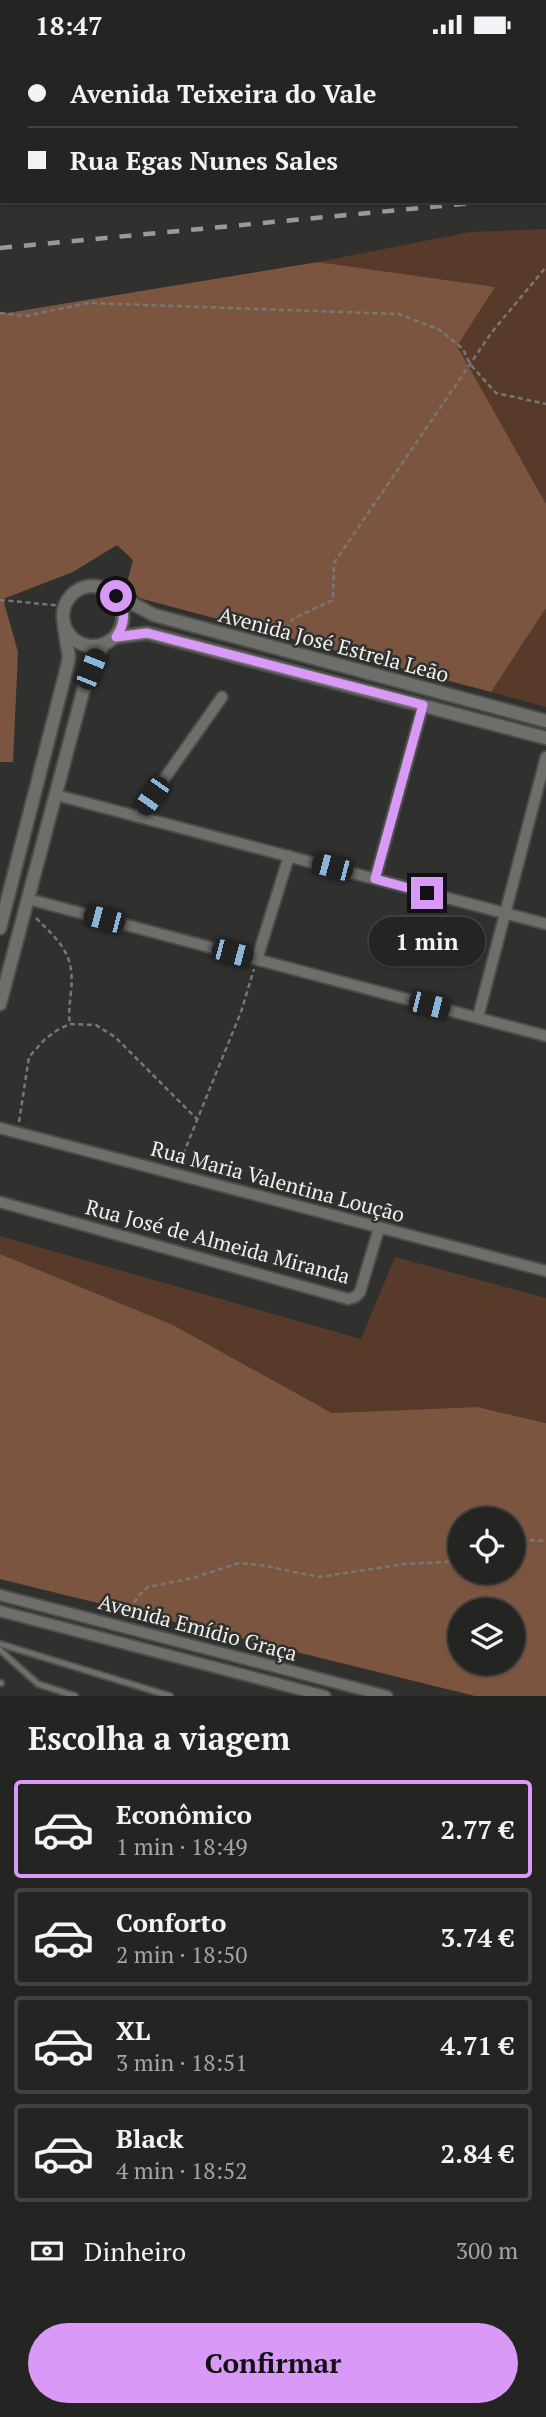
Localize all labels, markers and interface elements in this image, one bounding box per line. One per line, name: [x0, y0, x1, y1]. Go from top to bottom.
text: 18:47: [35, 8, 103, 42]
text: Avenida Teixeira do Vale: [70, 76, 377, 110]
text: Rua Egas Nunes Sales: [70, 143, 338, 177]
route start: [100, 580, 132, 612]
street label: Avenida José Estrela Leão: [216, 600, 452, 688]
car: [74, 646, 109, 692]
car: [132, 773, 173, 819]
car: [309, 851, 356, 883]
route end: [411, 877, 443, 909]
car: [81, 903, 128, 935]
callout: 1 min: [369, 917, 485, 966]
text: 1 min: [396, 926, 458, 957]
car: [209, 937, 256, 969]
car: [407, 990, 452, 1020]
street label: Rua Maria Valentina Loução: [148, 1134, 408, 1228]
street label: Rua José de Almeida Miranda: [83, 1192, 354, 1290]
map controls: [448, 1507, 525, 1675]
button: locate: [448, 1507, 525, 1584]
street label: Avenida Emídio Graça: [96, 1587, 301, 1667]
button: layers: [448, 1598, 525, 1675]
text: Escolha a viagem: [28, 1717, 290, 1759]
text: Econômico: [116, 1797, 252, 1831]
icon: car: [32, 1798, 95, 1861]
text: 2.77 €: [441, 1812, 514, 1846]
text: 1 min · 18:49: [116, 1831, 248, 1862]
text: Conforto: [116, 1905, 226, 1939]
icon: car: [32, 1906, 95, 1969]
text: 3.74 €: [441, 1920, 514, 1954]
text: 2 min · 18:50: [116, 1939, 248, 1970]
text: XL: [116, 2013, 150, 2047]
icon: car: [32, 2014, 95, 2077]
text: 4.71 €: [441, 2028, 514, 2062]
text: 3 min · 18:51: [116, 2047, 248, 2078]
text: Black: [116, 2121, 184, 2155]
icon: car: [32, 2122, 95, 2185]
text: 2.84 €: [441, 2136, 514, 2170]
text: 4 min · 18:52: [116, 2155, 248, 2186]
icon: cash: [28, 2232, 66, 2270]
text: Dinheiro: [84, 2234, 186, 2268]
text: 300 m: [456, 2235, 518, 2266]
button: Confirmar: [28, 2323, 518, 2403]

